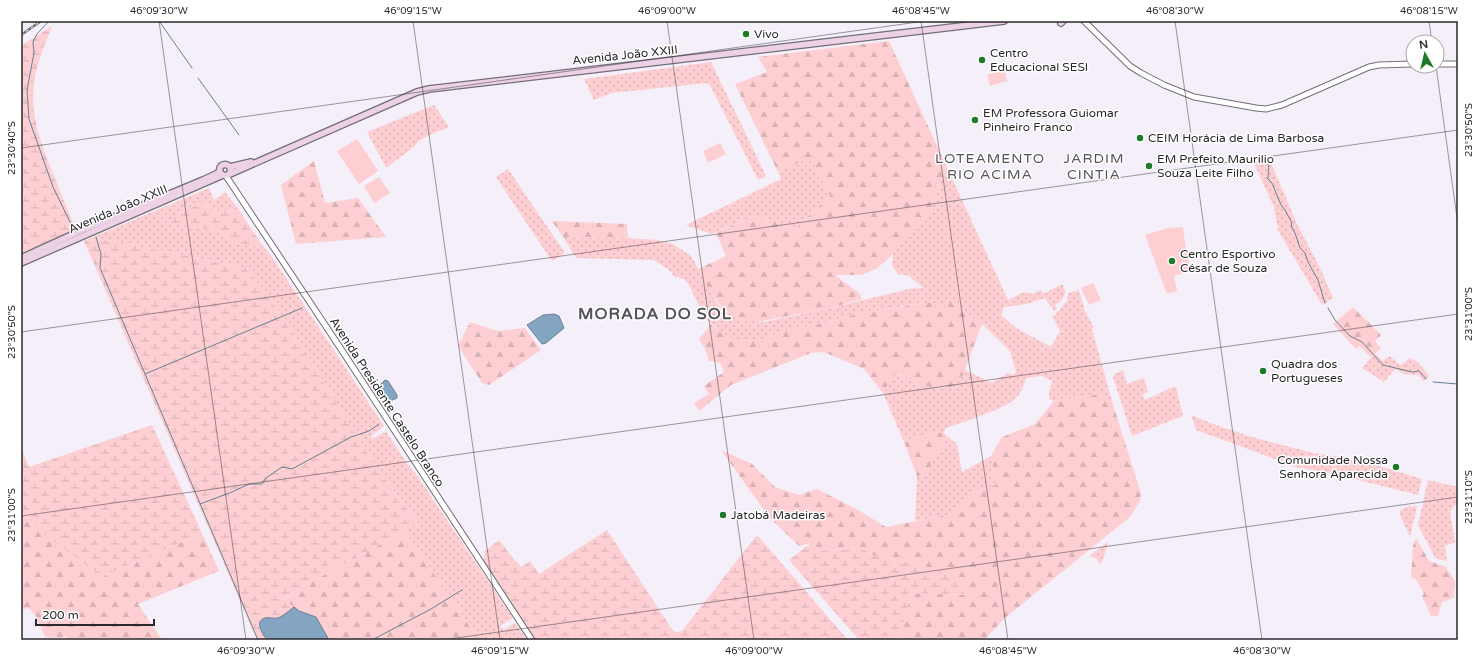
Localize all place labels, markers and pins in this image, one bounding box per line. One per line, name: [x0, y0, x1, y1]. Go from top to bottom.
place label: Vivo: [754, 27, 779, 41]
marker: Vivo: [741, 29, 751, 39]
place label: Centro Educacional SESI: [990, 46, 1088, 74]
marker: Centro Educacional SESI: [977, 55, 987, 65]
place label: EM Professora Guiomar Pinheiro Franco: [983, 106, 1119, 134]
marker: EM Professora Guiomar Pinheiro Franco: [970, 115, 980, 125]
place label: CEIM Horácia de Lima Barbosa: [1148, 131, 1324, 145]
marker: CEIM Horácia de Lima Barbosa: [1135, 133, 1145, 143]
place label: EM Prefeito Maurilio Souza Leite Filho: [1157, 152, 1274, 180]
marker: EM Prefeito Maurilio Souza Leite Filho: [1144, 161, 1154, 171]
place label: Centro Esportivo César de Souza: [1180, 247, 1275, 275]
marker: Centro Esportivo César de Souza: [1167, 256, 1177, 266]
place label: Quadra dos Portugueses: [1271, 357, 1343, 385]
marker: Quadra dos Portugueses: [1258, 366, 1268, 376]
place label: Comunidade Nossa Senhora Aparecida: [1277, 453, 1388, 481]
marker: Comunidade Nossa Senhora Aparecida: [1391, 462, 1401, 472]
place label: Jatobá Madeiras: [731, 508, 825, 522]
marker: Jatobá Madeiras: [718, 510, 728, 520]

